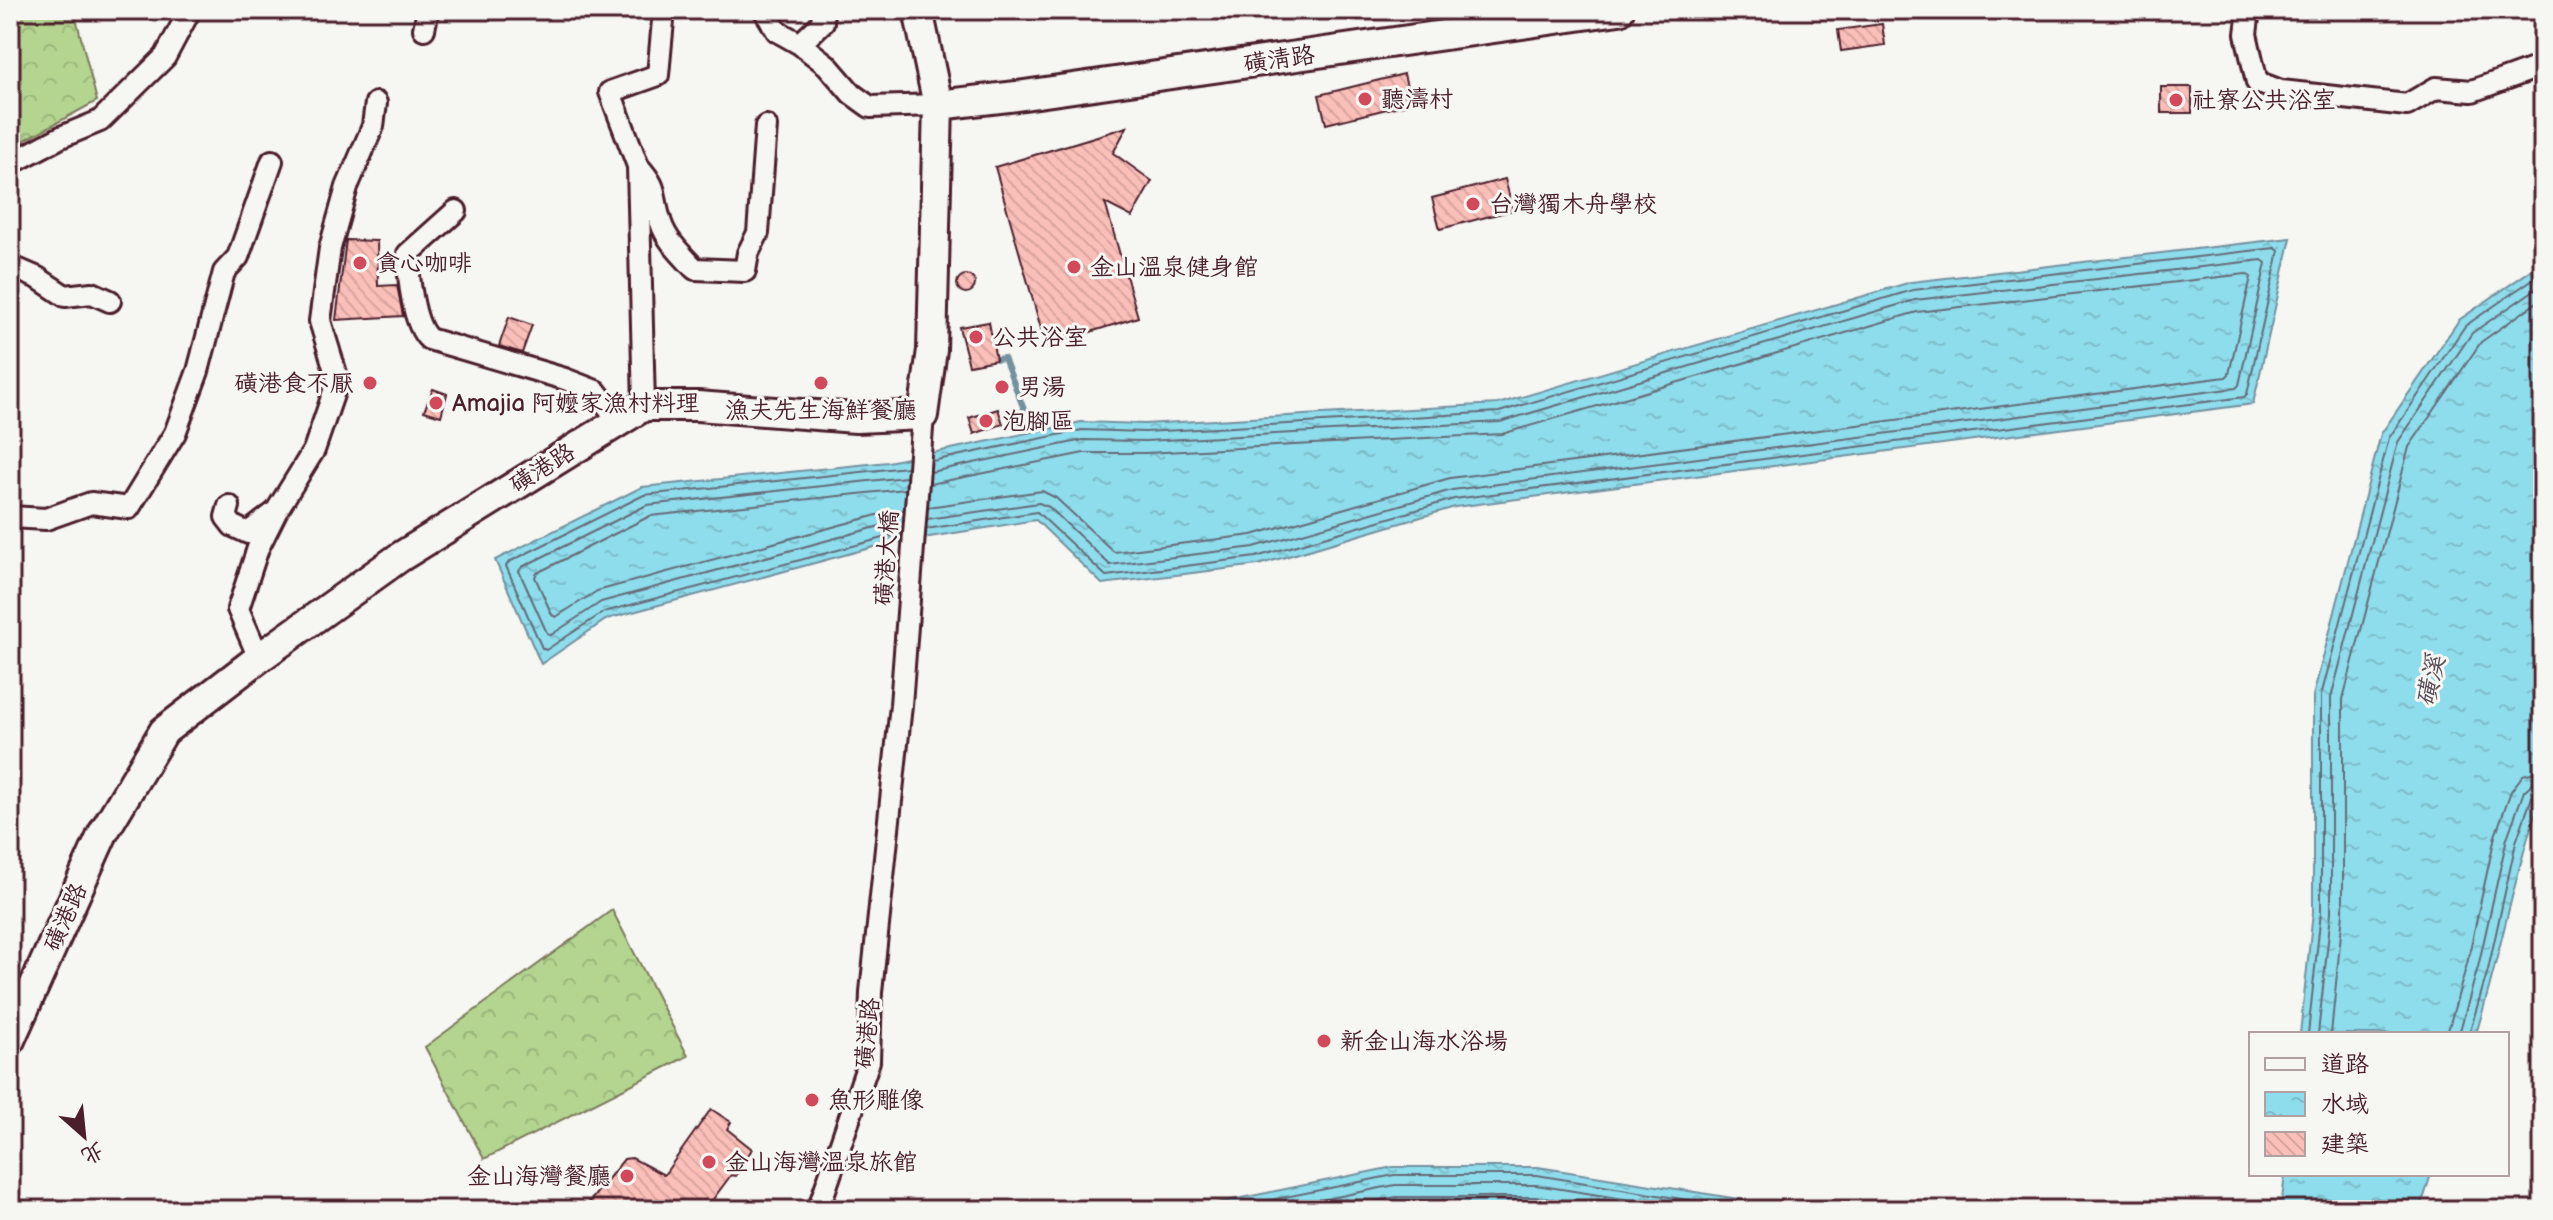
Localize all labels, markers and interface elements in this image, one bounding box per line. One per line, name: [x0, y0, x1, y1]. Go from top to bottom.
street label: 磺清路: [1241, 40, 1317, 79]
place label: 聽濤村: [1381, 85, 1453, 114]
place label: 社寮公共浴室: [2192, 86, 2336, 115]
marker: 聽濤村: [1356, 90, 1374, 108]
marker: 社寮公共浴室: [2167, 91, 2185, 109]
place label: 台灣獨木舟學校: [1489, 190, 1657, 219]
marker: 台灣獨木舟學校: [1464, 195, 1482, 213]
place label: 貪心咖啡: [376, 249, 472, 278]
place label: 金山溫泉健身館: [1090, 253, 1258, 282]
marker: 貪心咖啡: [351, 254, 369, 272]
marker: 金山溫泉健身館: [1065, 258, 1083, 276]
place label: 公共浴室: [992, 323, 1088, 352]
marker: 公共浴室: [967, 328, 985, 346]
place label: 磺港食不厭: [234, 369, 354, 398]
place label: 男湯: [1018, 373, 1066, 402]
marker: 磺港食不厭: [361, 374, 379, 392]
marker: 漁夫先生海鮮餐廳: [812, 374, 830, 392]
marker: 男湯: [993, 378, 1011, 396]
place label: Amajia 阿嬤家漁村料理: [452, 389, 700, 418]
marker: Amajia 阿嬤家漁村料理: [427, 394, 445, 412]
place label: 漁夫先生海鮮餐廳: [725, 396, 917, 425]
place label: 泡腳區: [1002, 407, 1074, 436]
marker: 泡腳區: [977, 412, 995, 430]
street label: 磺港路: [504, 437, 580, 500]
street label: 磺港大橋: [869, 509, 904, 607]
water label: 磺溪: [2411, 651, 2453, 710]
street label: 磺港路: [38, 878, 93, 956]
street label: 磺港路: [849, 996, 886, 1070]
place label: 新金山海水浴場: [1340, 1027, 1508, 1056]
marker: 新金山海水浴場: [1315, 1032, 1333, 1050]
legend: [2249, 1032, 2509, 1176]
text: 道路: [2321, 1050, 2369, 1079]
place label: 魚形雕像: [828, 1086, 924, 1115]
text: 水域: [2321, 1090, 2369, 1119]
marker: 魚形雕像: [803, 1091, 821, 1109]
north arrow: [44, 1096, 124, 1176]
text: 建築: [2321, 1130, 2369, 1159]
text: 北: [76, 1135, 108, 1170]
place label: 金山海灣溫泉旅館: [725, 1148, 917, 1177]
marker: 金山海灣溫泉旅館: [700, 1153, 718, 1171]
place label: 金山海灣餐廳: [467, 1162, 611, 1191]
marker: 金山海灣餐廳: [618, 1167, 636, 1185]

